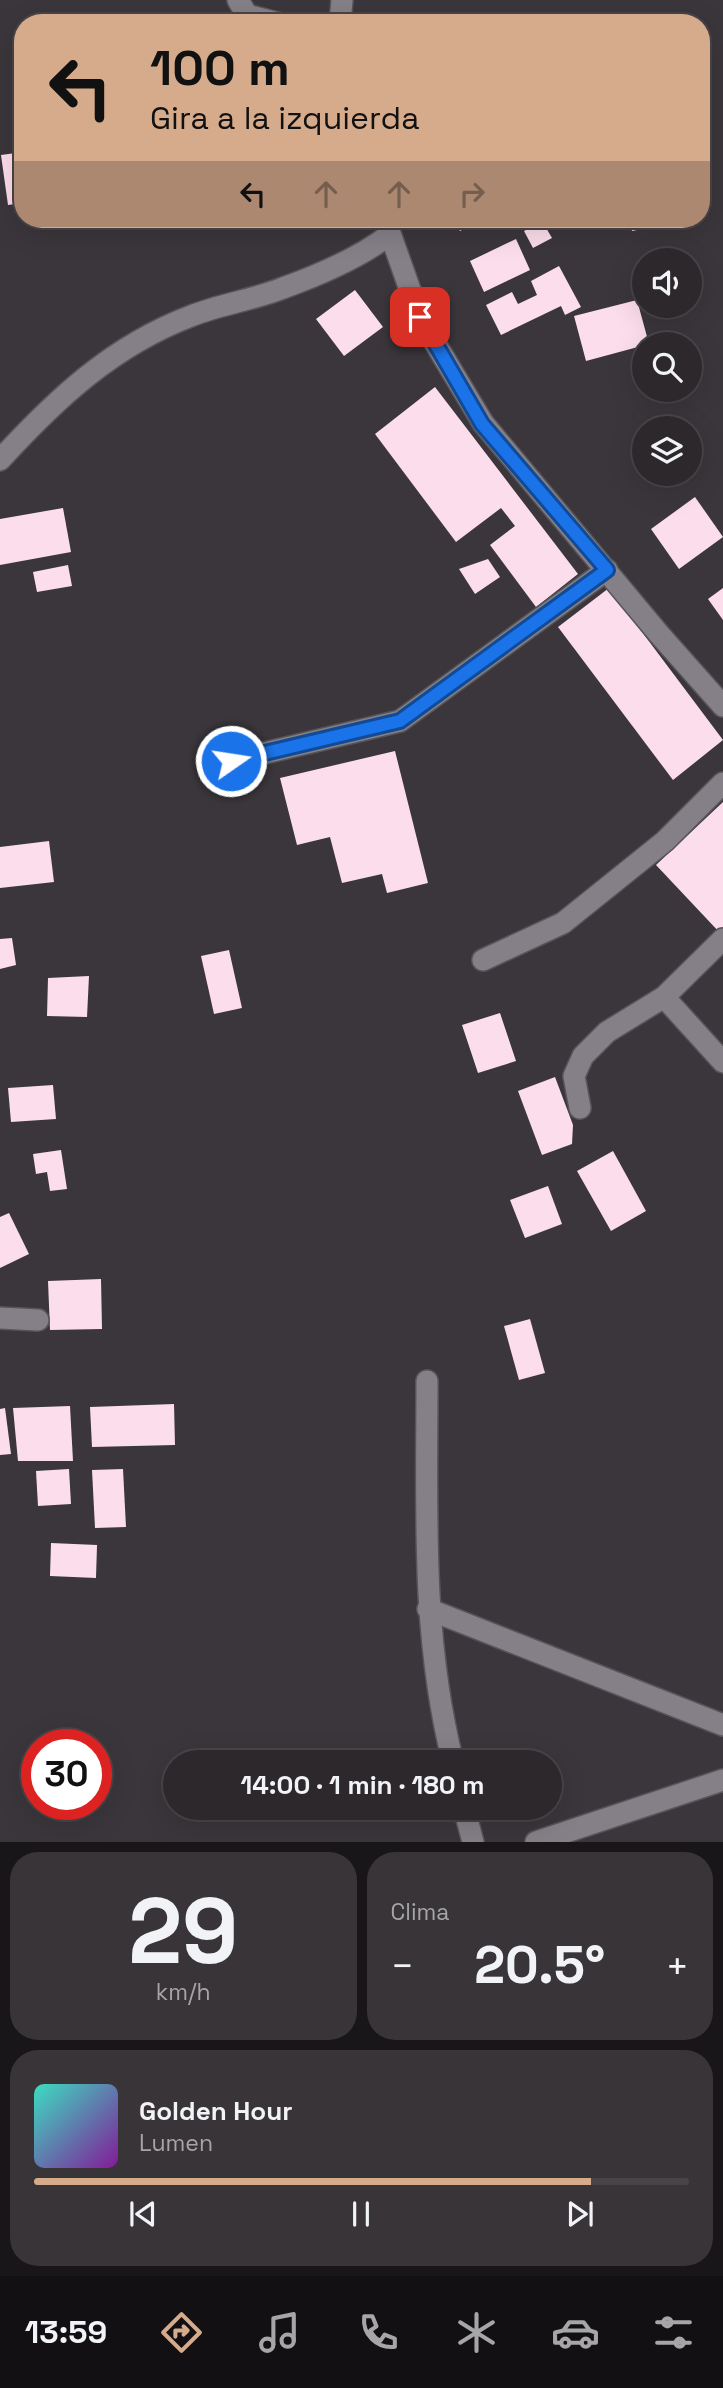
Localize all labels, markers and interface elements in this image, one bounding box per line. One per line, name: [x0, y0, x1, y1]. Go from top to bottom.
text: 100 m: [150, 37, 290, 99]
icon: left: [35, 42, 126, 133]
text: Gira a la izquierda: [150, 98, 420, 138]
icon: left: [234, 175, 272, 213]
icon: ahead: [307, 175, 345, 213]
icon: ahead: [380, 175, 418, 213]
icon: right: [453, 175, 491, 213]
map controls: [632, 248, 702, 486]
button: sound: [632, 248, 702, 318]
pin: [390, 287, 450, 347]
icon: arrive: [401, 298, 439, 336]
button: search: [632, 332, 702, 402]
button: layers: [632, 416, 702, 486]
position arrow: [194, 724, 268, 798]
speed limit sign: 30: [21, 1729, 112, 1820]
text: 14:00 · 1 min · 180 m: [241, 1768, 484, 1802]
text: 29: [128, 1873, 238, 1990]
text: Clima: [391, 1897, 450, 1927]
text: 20.5°: [474, 1932, 605, 1998]
text: −: [391, 1942, 414, 1990]
text: +: [665, 1942, 689, 1990]
text: km/h: [156, 1977, 211, 2007]
text: Golden Hour: [139, 2094, 293, 2128]
text: Lumen: [139, 2128, 213, 2158]
icon: previous: [124, 2195, 162, 2233]
icon: pause: [342, 2195, 380, 2233]
icon: next: [561, 2195, 599, 2233]
icon: directions: [157, 2308, 206, 2357]
icon: music: [255, 2308, 304, 2357]
icon: phone: [354, 2308, 403, 2357]
icon: climate: [452, 2308, 501, 2357]
icon: car: [551, 2308, 600, 2357]
icon: filters: [649, 2308, 698, 2357]
text: 13:59: [25, 2312, 107, 2352]

